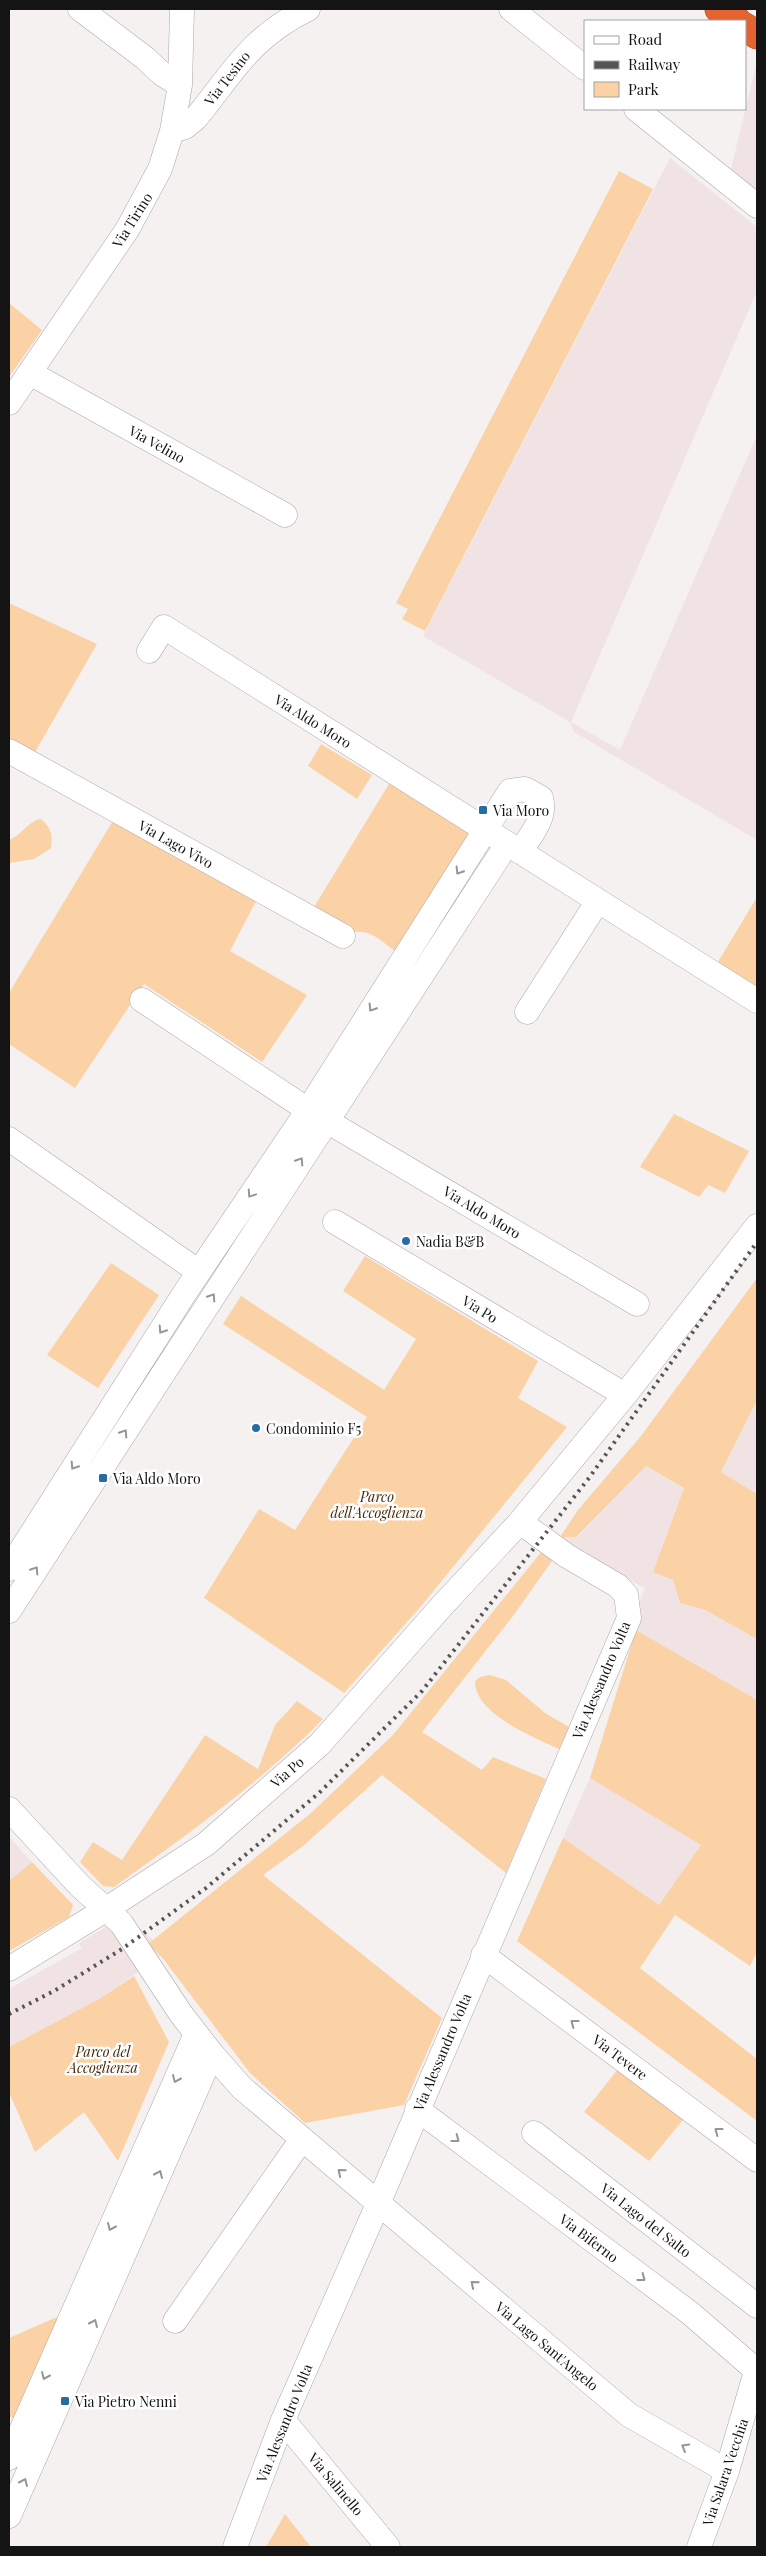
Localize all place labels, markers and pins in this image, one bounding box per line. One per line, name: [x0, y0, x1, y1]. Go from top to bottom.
place label: Via Moro: [492, 801, 549, 820]
marker: Via Moro: [477, 804, 489, 816]
place label: Nadia B&B: [416, 1232, 485, 1251]
marker: Nadia B&B: [400, 1235, 412, 1247]
place label: Condominio F5: [266, 1419, 362, 1438]
marker: Condominio F5: [250, 1422, 262, 1434]
place label: Via Aldo Moro: [112, 1469, 201, 1488]
marker: Via Aldo Moro: [97, 1472, 109, 1484]
place label: Via Pietro Nenni: [74, 2392, 177, 2411]
marker: Via Pietro Nenni: [59, 2395, 71, 2407]

